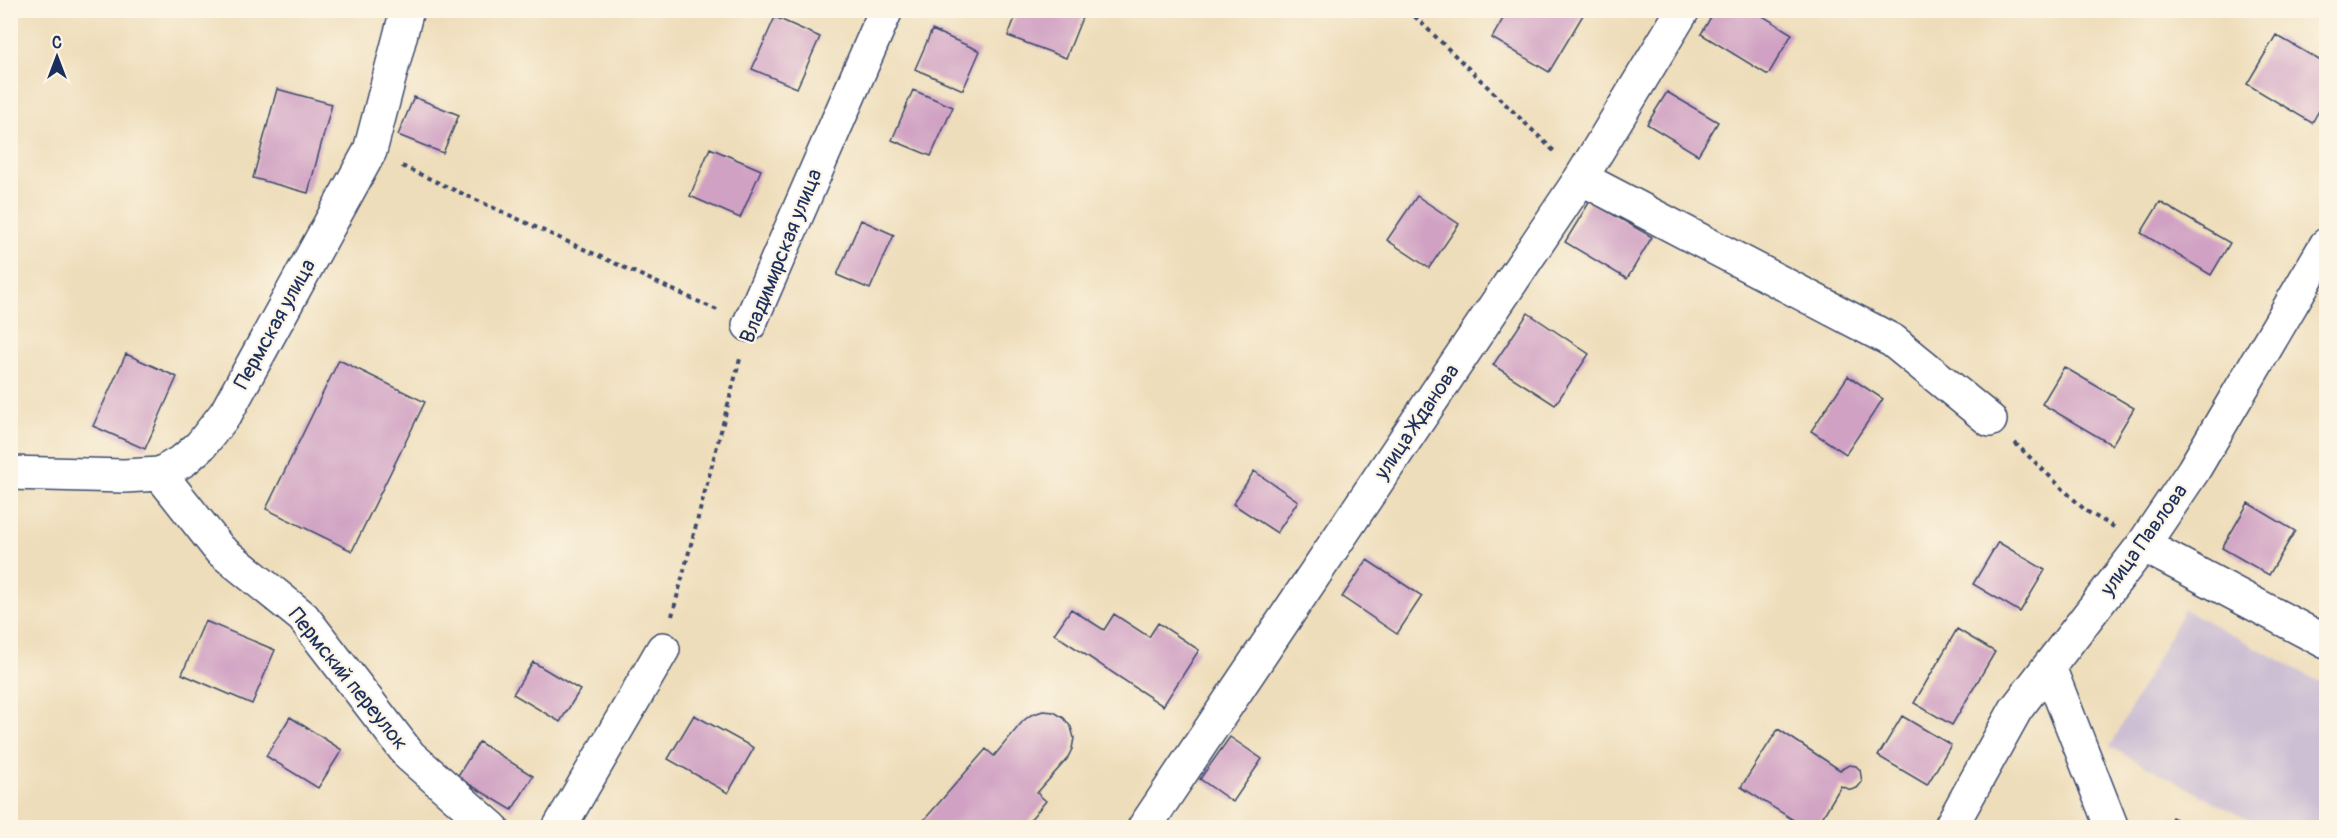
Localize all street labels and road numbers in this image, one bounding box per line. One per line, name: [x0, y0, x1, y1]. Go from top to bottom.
street label: Владимирская улица: [734, 165, 828, 347]
street label: Пермская улица: [228, 254, 322, 394]
street label: улица Жданова: [1368, 359, 1466, 486]
street label: улица Павлова: [2094, 479, 2194, 602]
street label: Пермский переулок: [282, 602, 414, 756]

